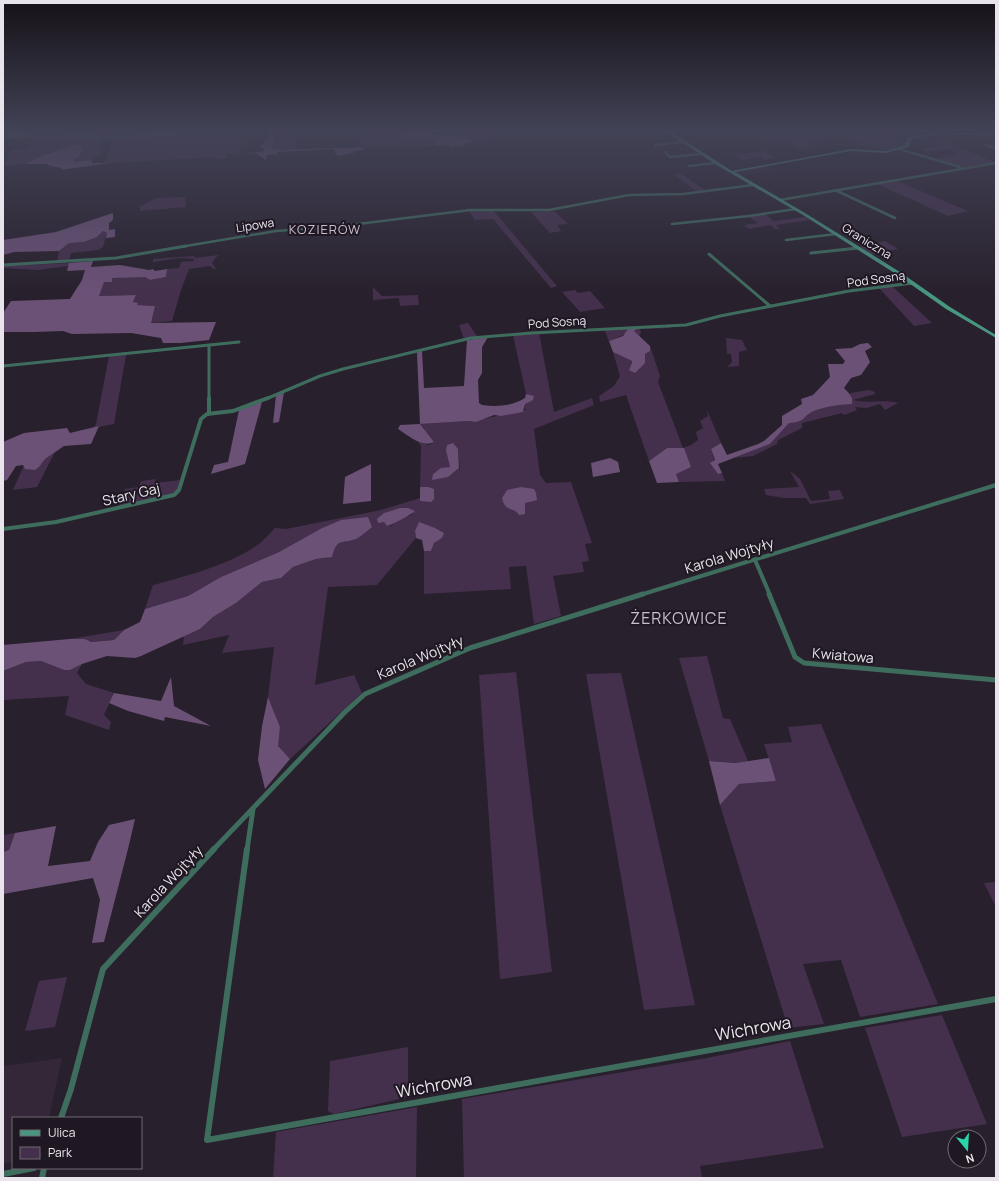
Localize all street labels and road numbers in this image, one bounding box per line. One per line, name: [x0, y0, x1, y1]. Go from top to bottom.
street label: Lipowa: [235, 214, 275, 236]
street label: Graniczna: [839, 219, 895, 263]
street label: Pod Sosną: [846, 267, 906, 291]
street label: Pod Sosną: [527, 311, 587, 333]
street label: Stary Gaj: [100, 478, 162, 510]
street label: Karola Wojtyły: [682, 532, 777, 578]
street label: Karola Wojtyły: [374, 630, 467, 684]
street label: Kwiatowa: [812, 643, 874, 667]
street label: Karola Wojtyły: [130, 840, 207, 921]
street label: Wichrowa: [713, 1010, 793, 1046]
street label: Wichrowa: [394, 1067, 474, 1103]

